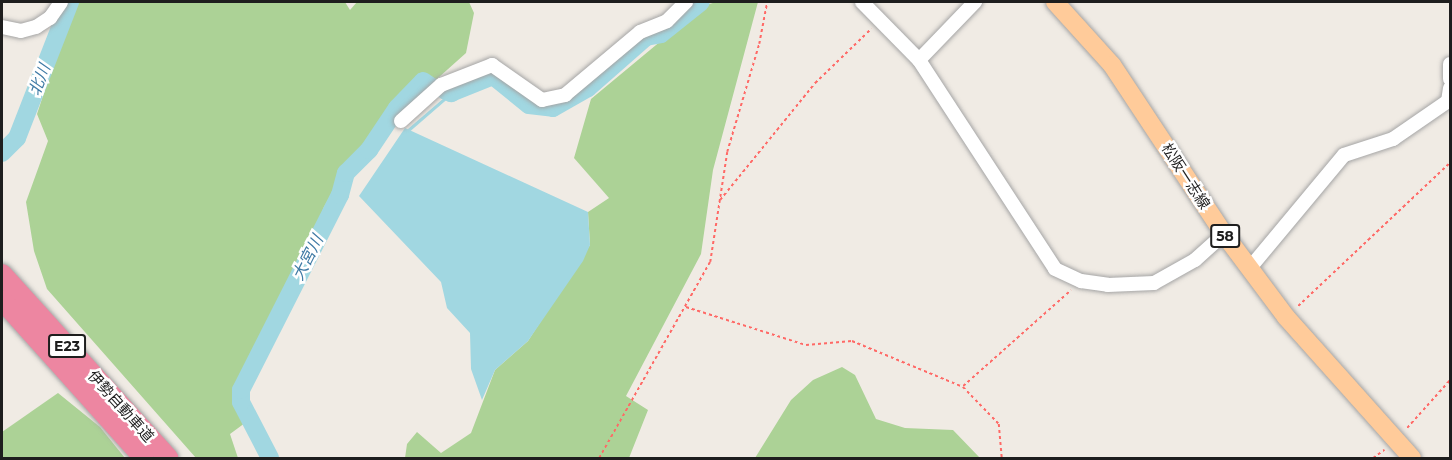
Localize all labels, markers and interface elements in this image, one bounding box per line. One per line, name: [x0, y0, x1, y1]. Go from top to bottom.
water label: 北川: [25, 62, 55, 98]
street label: 松阪一志線: [1158, 140, 1214, 212]
road number: 58: [1210, 225, 1240, 247]
water label: 大宮川: [289, 232, 327, 284]
road number: E23: [48, 335, 86, 357]
street label: 伊勢自動車道: [84, 367, 158, 445]

